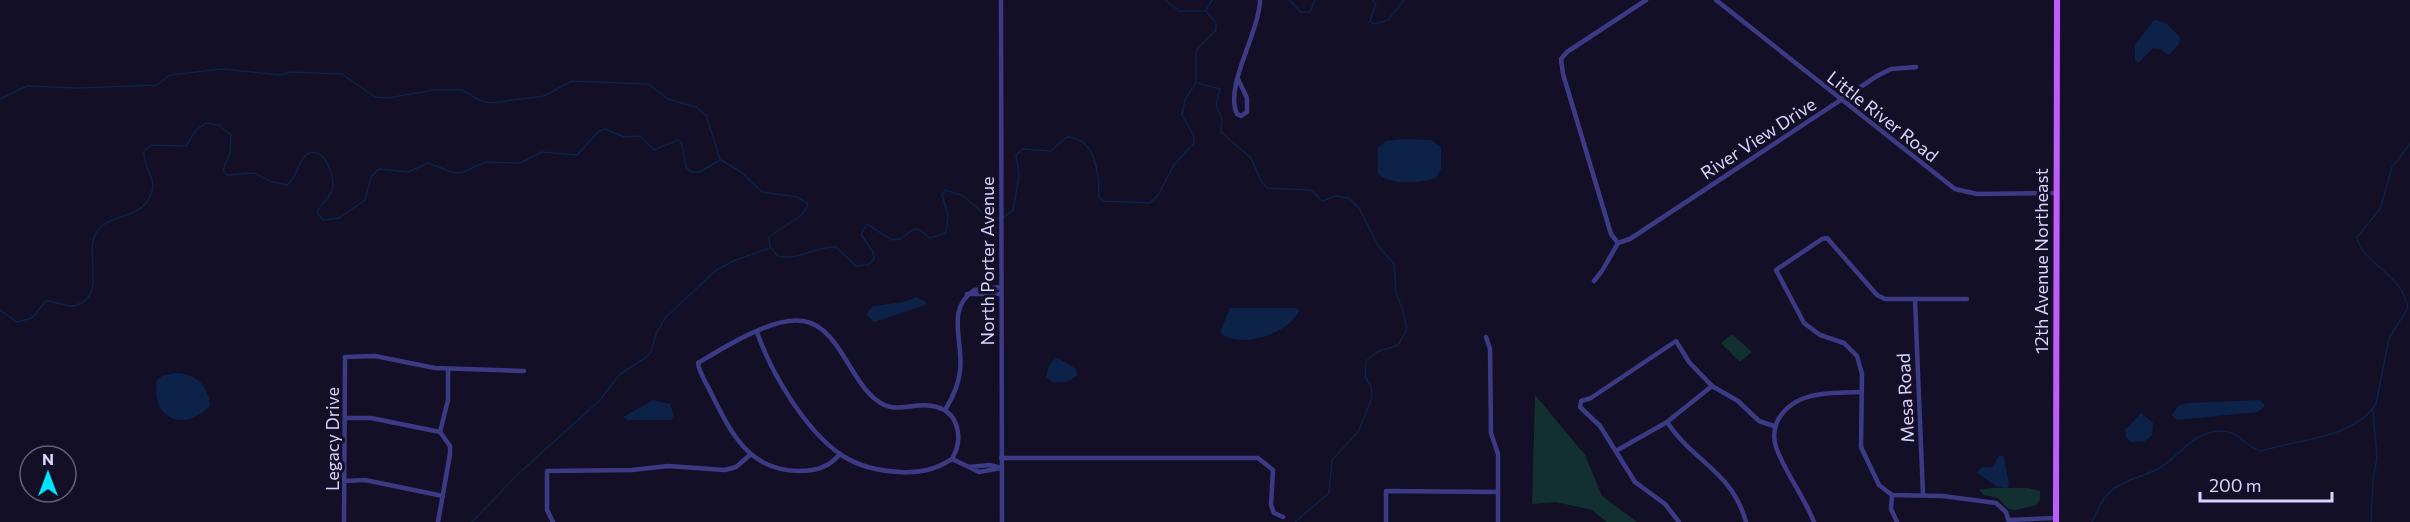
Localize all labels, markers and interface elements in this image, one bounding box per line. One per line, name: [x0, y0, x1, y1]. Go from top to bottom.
street label: Little River Road: [1823, 66, 1943, 166]
street label: River View Drive: [1696, 92, 1820, 184]
street label: 12th Avenue Northeast: [2030, 168, 2052, 354]
street label: North Porter Avenue: [976, 177, 998, 345]
street label: Mesa Road: [1892, 353, 1918, 443]
street label: Legacy Drive: [321, 387, 343, 491]
north arrow: [18, 444, 78, 504]
text: N: [42, 449, 54, 468]
scale bar: [2200, 465, 2332, 503]
text: 200 m: [2209, 474, 2262, 496]

